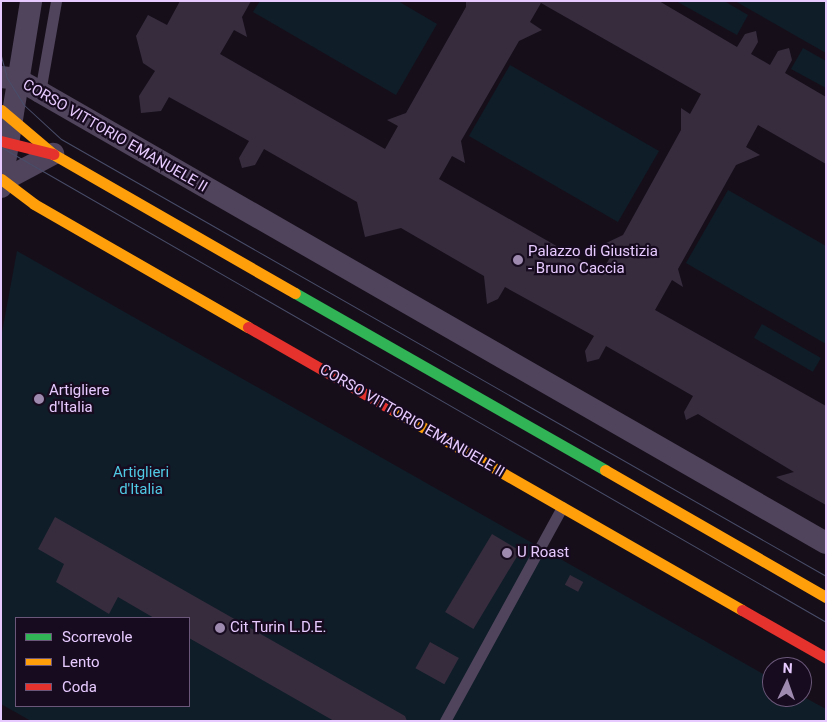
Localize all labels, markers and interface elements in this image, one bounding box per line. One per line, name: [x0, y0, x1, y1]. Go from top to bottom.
street label: CORSO VITTORIO EMANUELE II: [19, 76, 211, 196]
place label: Palazzo di Giustizia - Bruno Caccia: [528, 242, 658, 277]
marker: Palazzo di Giustizia - Bruno Caccia: [512, 254, 524, 266]
street label: CORSO VITTORIO EMANUELE II: [316, 361, 508, 481]
place label: Artigliere d'Italia: [49, 381, 109, 416]
marker: Artigliere d'Italia: [33, 393, 45, 405]
park label: Artiglieri d'Italia: [113, 463, 169, 498]
place label: U Roast: [517, 544, 569, 562]
marker: U Roast: [501, 547, 513, 559]
legend: [15, 617, 190, 707]
place label: Cit Turin L.D.E.: [230, 619, 327, 637]
marker: Cit Turin L.D.E.: [214, 622, 226, 634]
text: Scorrevole: [62, 628, 133, 646]
text: Lento: [62, 653, 100, 671]
north arrow: [762, 657, 812, 707]
text: N: [782, 660, 793, 676]
text: Coda: [62, 678, 97, 696]

